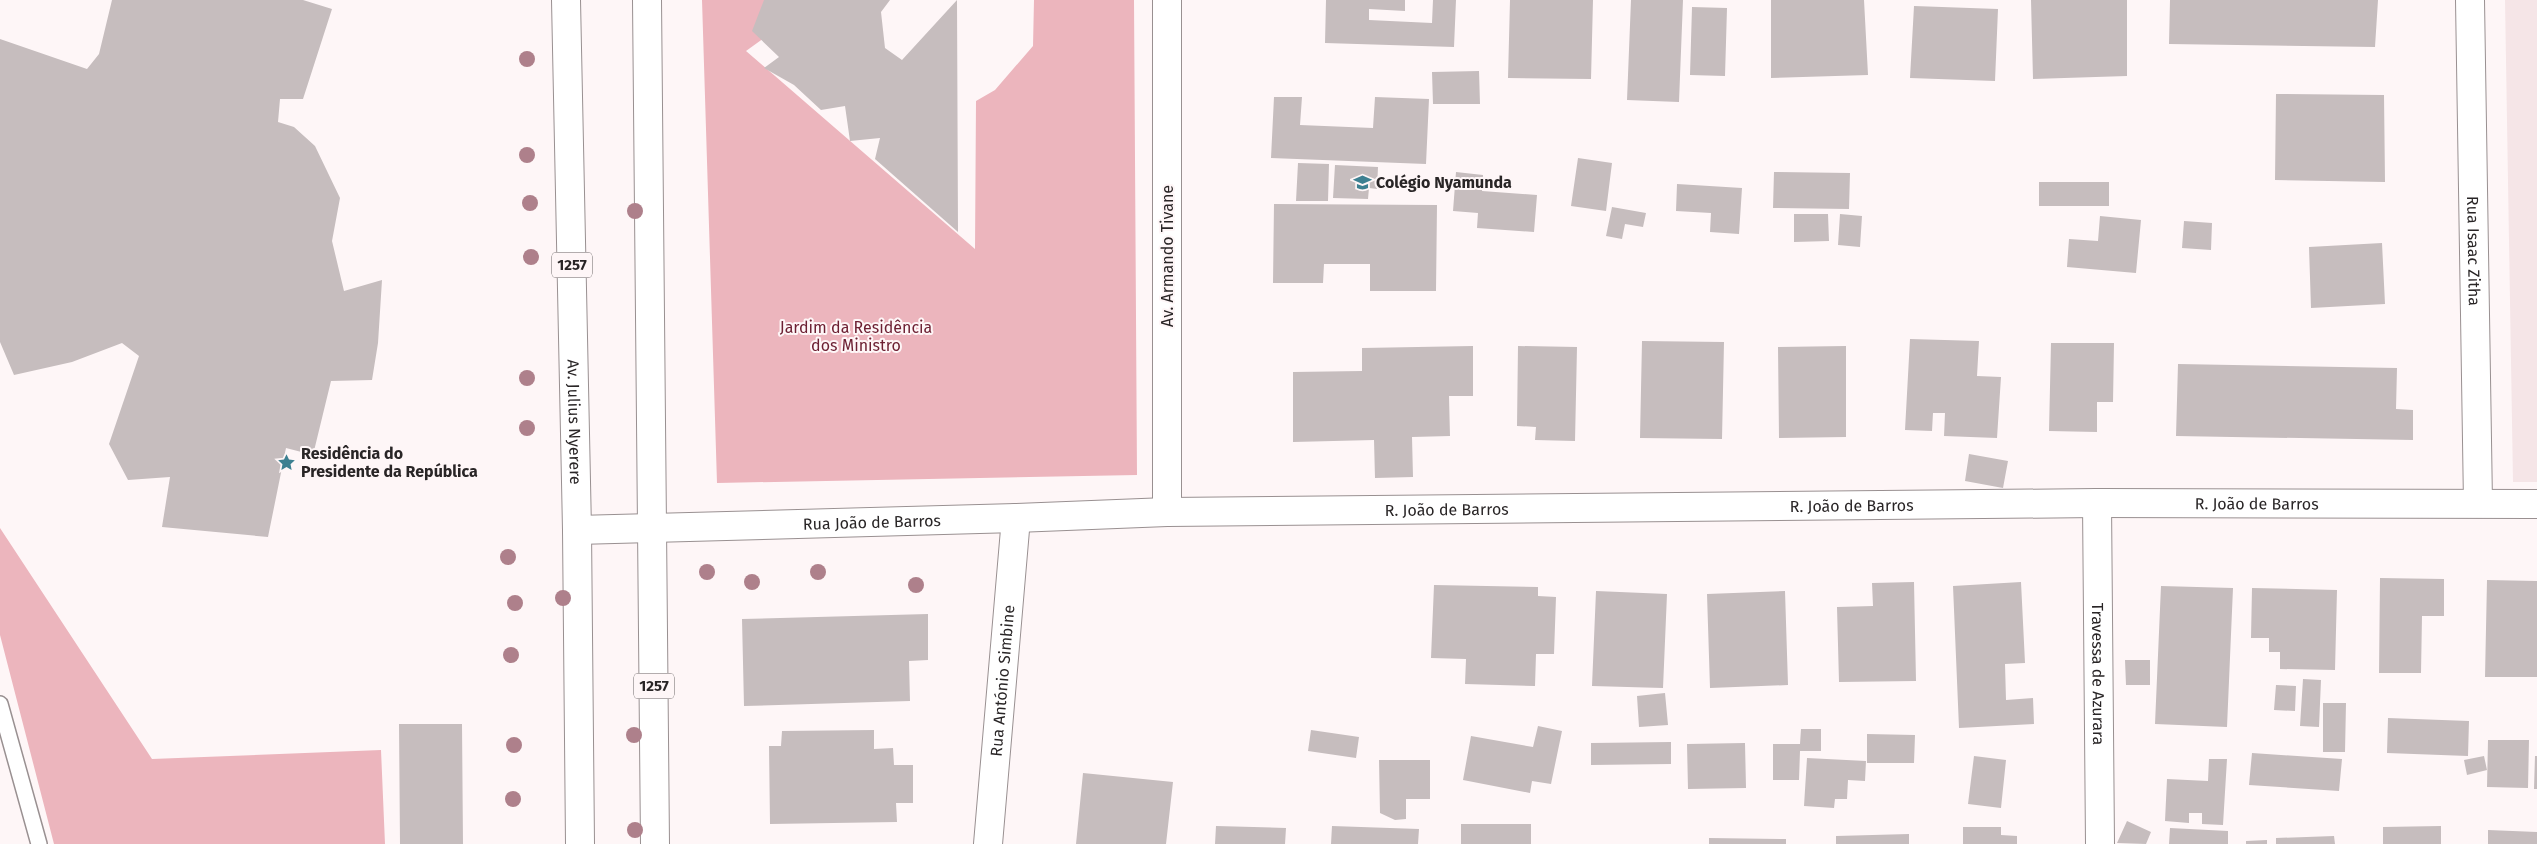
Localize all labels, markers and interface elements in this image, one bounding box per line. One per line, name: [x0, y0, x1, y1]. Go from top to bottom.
school or university icon: Colégio Nyamunda: [1352, 172, 1372, 192]
place label: Colégio Nyamunda: [1376, 173, 1512, 192]
street label: Av. Armando Tivane: [1158, 185, 1177, 327]
street label: Rua Isaac Zitha: [2463, 196, 2484, 306]
road number: 1257: [552, 252, 592, 278]
park label: Jardim da Residência dos Ministro: [780, 318, 932, 355]
street label: Av. Julius Nyerere: [563, 359, 585, 485]
place label: Residência do Presidente da República: [301, 444, 478, 481]
place icon: Residência do Presidente da República: [277, 452, 297, 472]
street label: R. João de Barros: [2195, 494, 2319, 514]
street label: R. João de Barros: [1790, 496, 1914, 516]
street label: R. João de Barros: [1385, 500, 1509, 520]
street label: Rua João de Barros: [803, 511, 941, 534]
street label: Travessa de Azurara: [2088, 603, 2108, 745]
street label: Rua António Simbine: [987, 604, 1019, 757]
road number: 1257: [634, 674, 674, 698]

